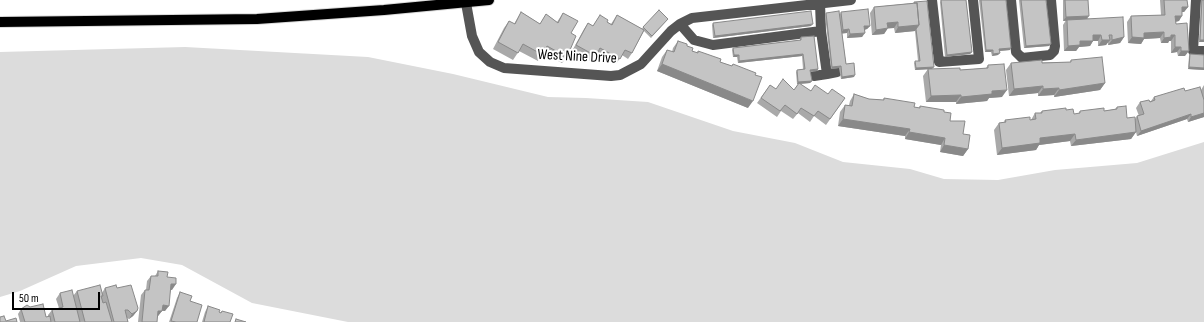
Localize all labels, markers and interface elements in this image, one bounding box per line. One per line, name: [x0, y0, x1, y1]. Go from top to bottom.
street label: West Nine Drive: [537, 46, 617, 68]
scale bar: [14, 284, 102, 310]
text: 50 m: [19, 291, 39, 306]

